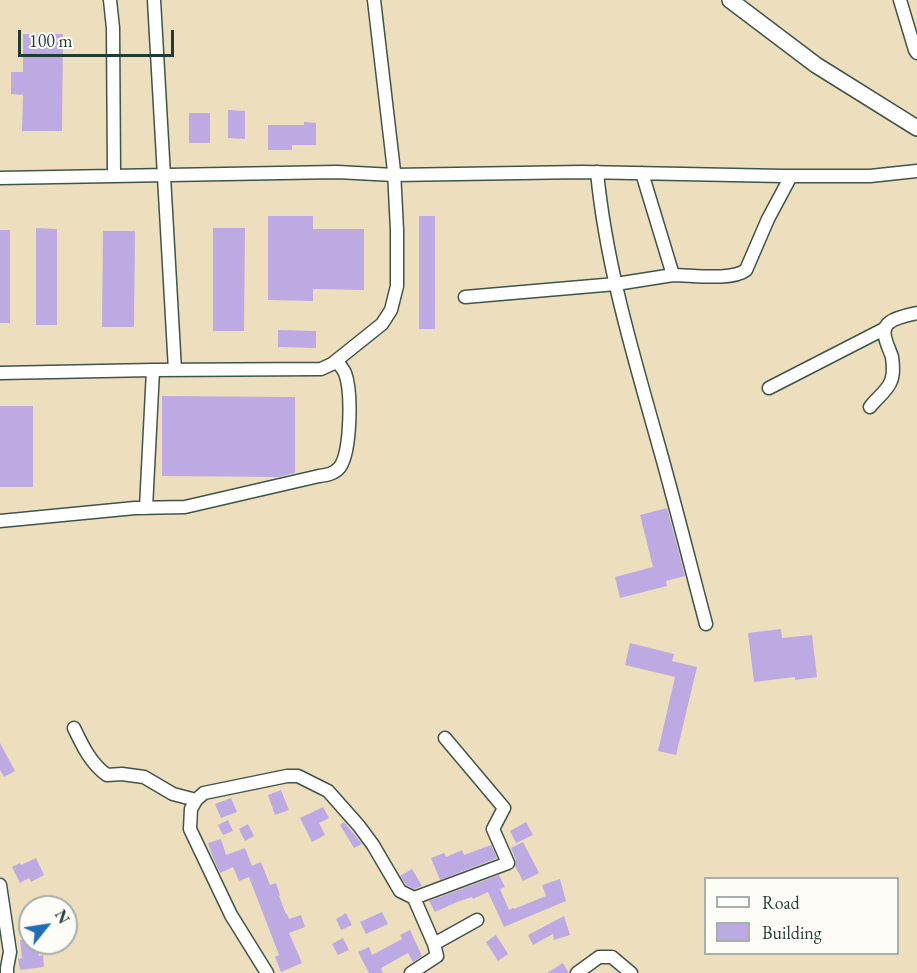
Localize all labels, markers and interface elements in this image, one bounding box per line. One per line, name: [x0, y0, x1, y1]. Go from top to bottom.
scale bar: [21, 18, 177, 56]
text: 100 m: [29, 29, 73, 52]
legend: [704, 877, 899, 955]
text: Road: [762, 891, 800, 914]
north arrow: [18, 895, 78, 955]
text: N: [50, 906, 75, 928]
text: Building: [762, 921, 822, 944]

